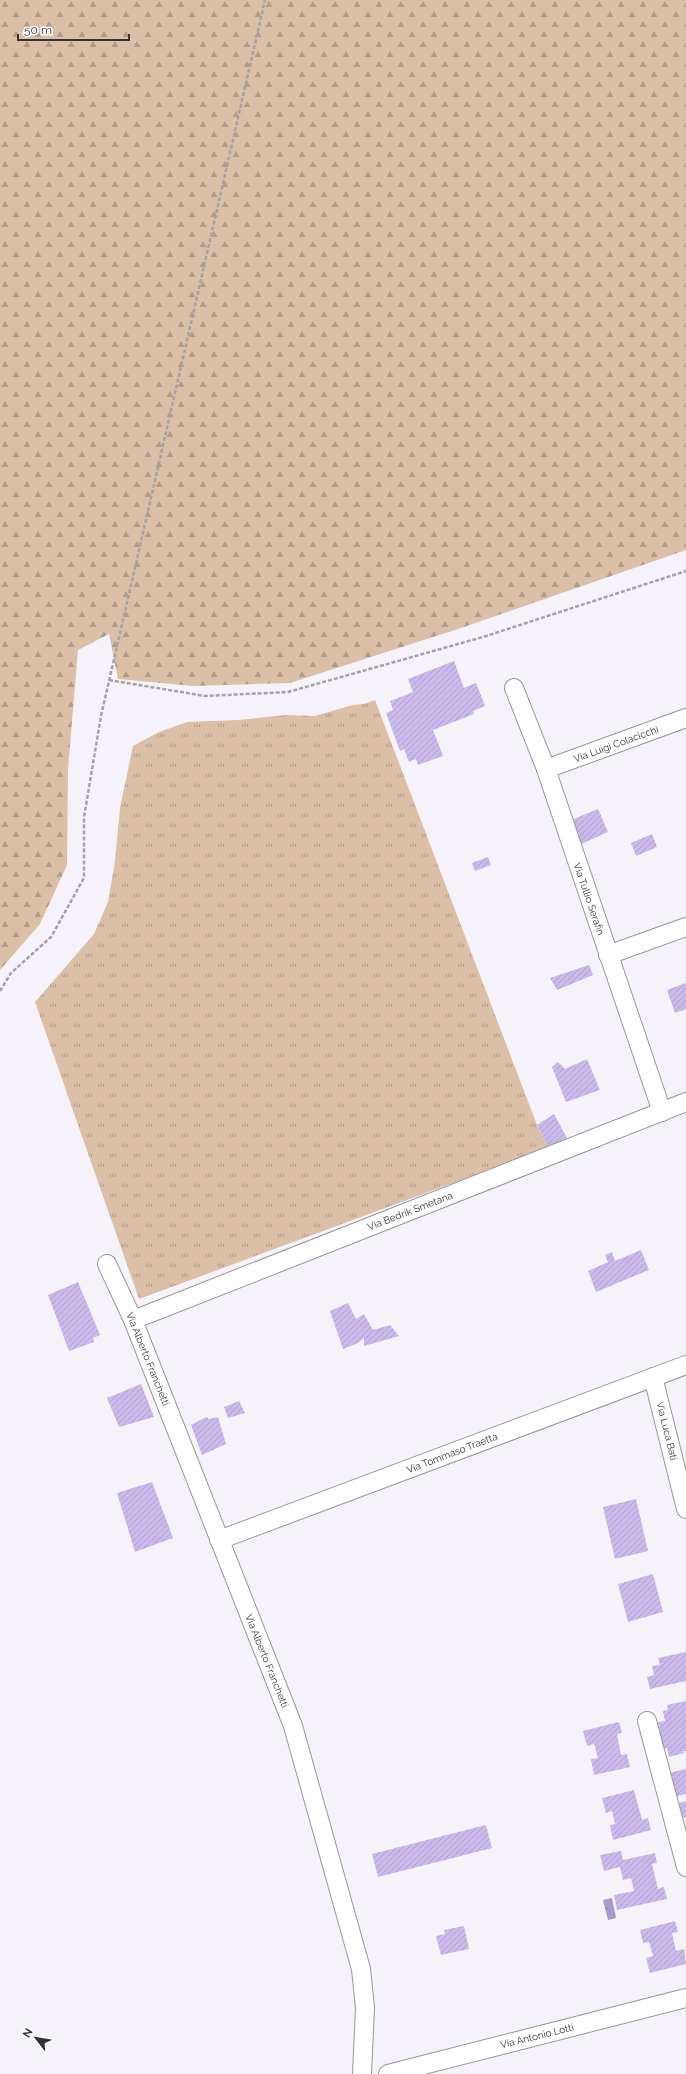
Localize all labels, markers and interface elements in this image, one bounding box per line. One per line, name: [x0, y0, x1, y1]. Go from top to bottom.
scale bar: [18, 16, 129, 42]
text: 50 m: [24, 23, 52, 37]
street label: Via Luigi Colacicchi: [572, 724, 660, 764]
street label: Via Tullio Serafin: [571, 861, 607, 937]
street label: Via Bedrik Smetana: [366, 1190, 454, 1232]
street label: Via Alberto Franchetti: [124, 1311, 172, 1407]
street label: Via Luca Bati: [654, 1401, 680, 1461]
street label: Via Tommaso Traetta: [405, 1431, 499, 1475]
street label: Via Alberto Franchetti: [243, 1613, 291, 1709]
north arrow: [16, 2018, 56, 2058]
street label: Via Antonio Lotti: [499, 2022, 575, 2050]
text: N: [20, 2026, 36, 2040]

